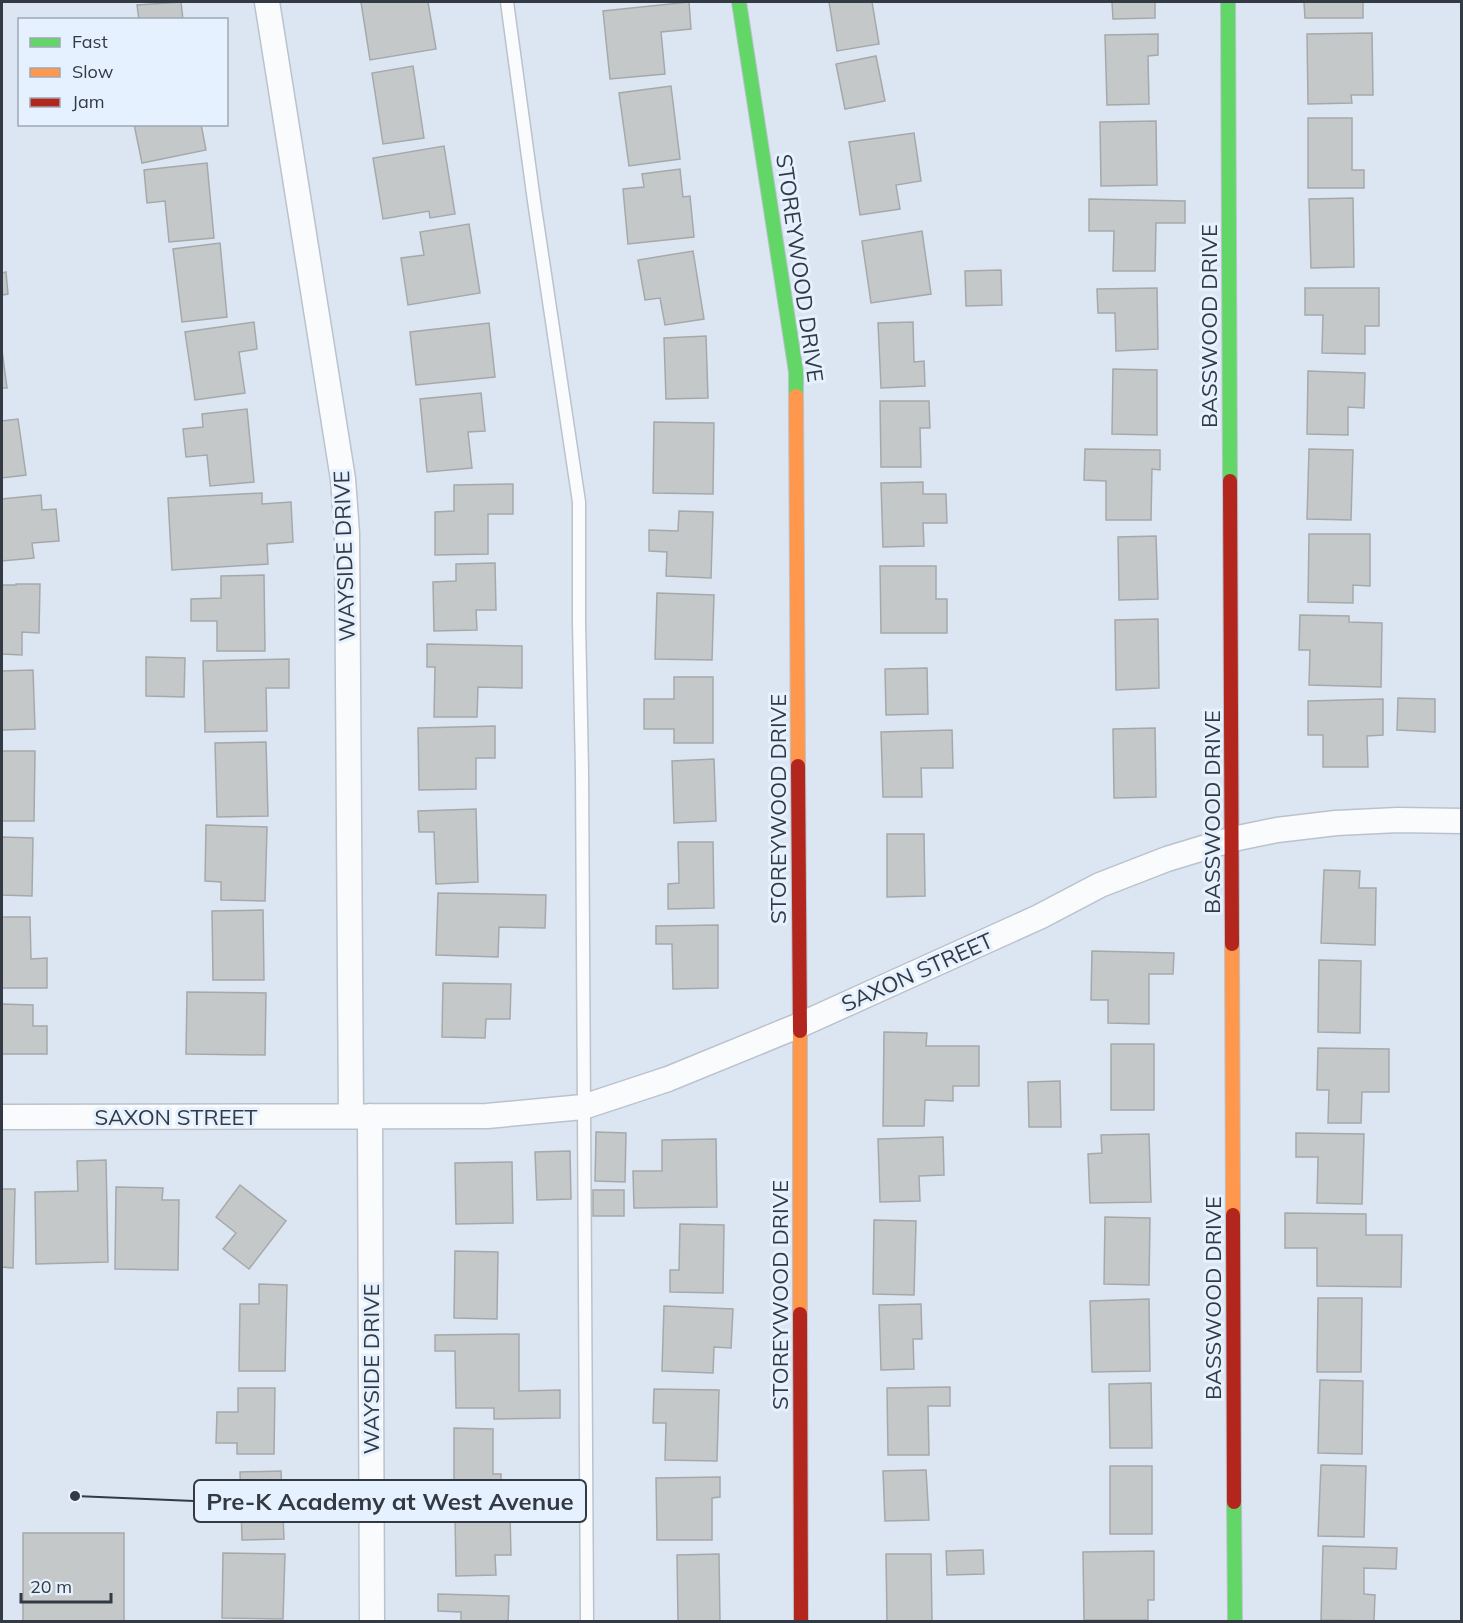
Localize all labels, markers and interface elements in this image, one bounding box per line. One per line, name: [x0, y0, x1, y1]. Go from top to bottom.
legend: [18, 18, 228, 126]
text: Fast: [72, 30, 108, 53]
text: Slow: [72, 60, 114, 83]
text: Jam: [72, 90, 105, 113]
street label: STOREYWOOD DRIVE: [770, 152, 830, 384]
street label: BASSWOOD DRIVE: [1195, 224, 1223, 428]
street label: WAYSIDE DRIVE: [327, 470, 361, 642]
street label: STOREYWOOD DRIVE: [764, 694, 792, 924]
street label: BASSWOOD DRIVE: [1198, 710, 1226, 914]
street label: SAXON STREET: [837, 926, 997, 1018]
street label: SAXON STREET: [94, 1103, 258, 1131]
street label: STOREYWOOD DRIVE: [766, 1180, 794, 1410]
street label: BASSWOOD DRIVE: [1199, 1196, 1227, 1400]
street label: WAYSIDE DRIVE: [357, 1284, 385, 1455]
callout: Pre-K Academy at West Avenue: [194, 1480, 586, 1522]
text: Pre-K Academy at West Avenue: [206, 1486, 574, 1516]
scale bar: [21, 1566, 111, 1604]
text: 20 m: [30, 1575, 72, 1598]

